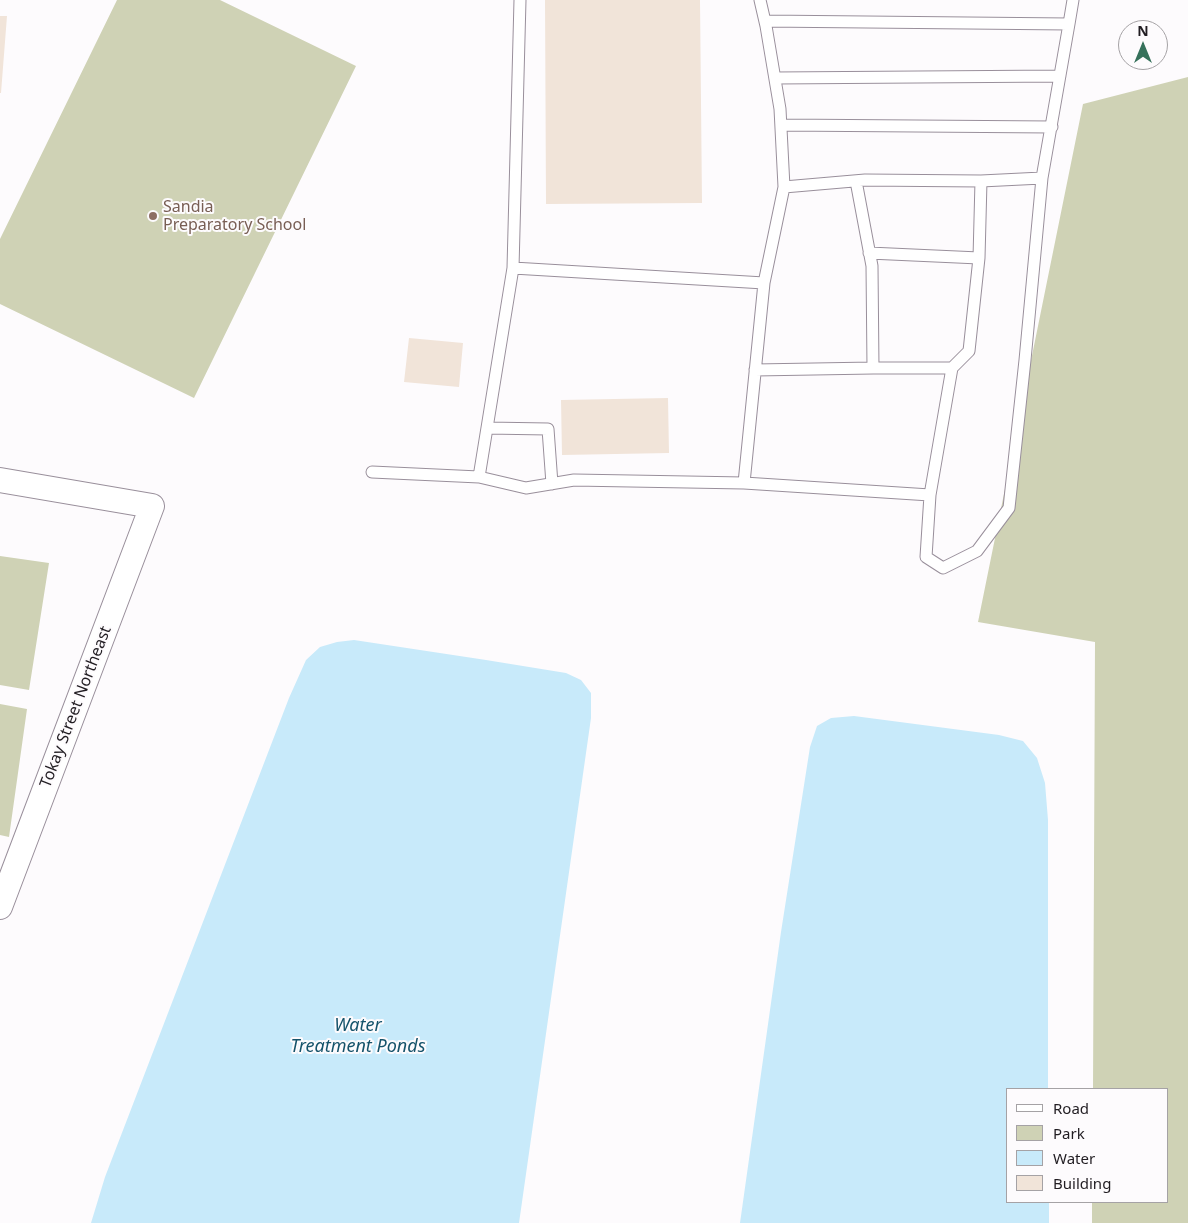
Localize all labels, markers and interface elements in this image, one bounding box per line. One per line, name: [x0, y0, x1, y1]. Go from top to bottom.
north arrow: [1118, 20, 1168, 70]
text: N: [1137, 21, 1149, 40]
place label: Sandia Preparatory School: [163, 197, 306, 235]
marker: Sandia Preparatory School: [147, 210, 159, 222]
street label: Tokay Street Northeast: [36, 623, 116, 791]
water label: Water Treatment Ponds: [291, 1015, 425, 1058]
legend: [1006, 1088, 1168, 1203]
text: Road: [1053, 1098, 1089, 1118]
text: Park: [1053, 1123, 1085, 1143]
text: Water: [1053, 1148, 1095, 1168]
text: Building: [1053, 1173, 1111, 1193]

